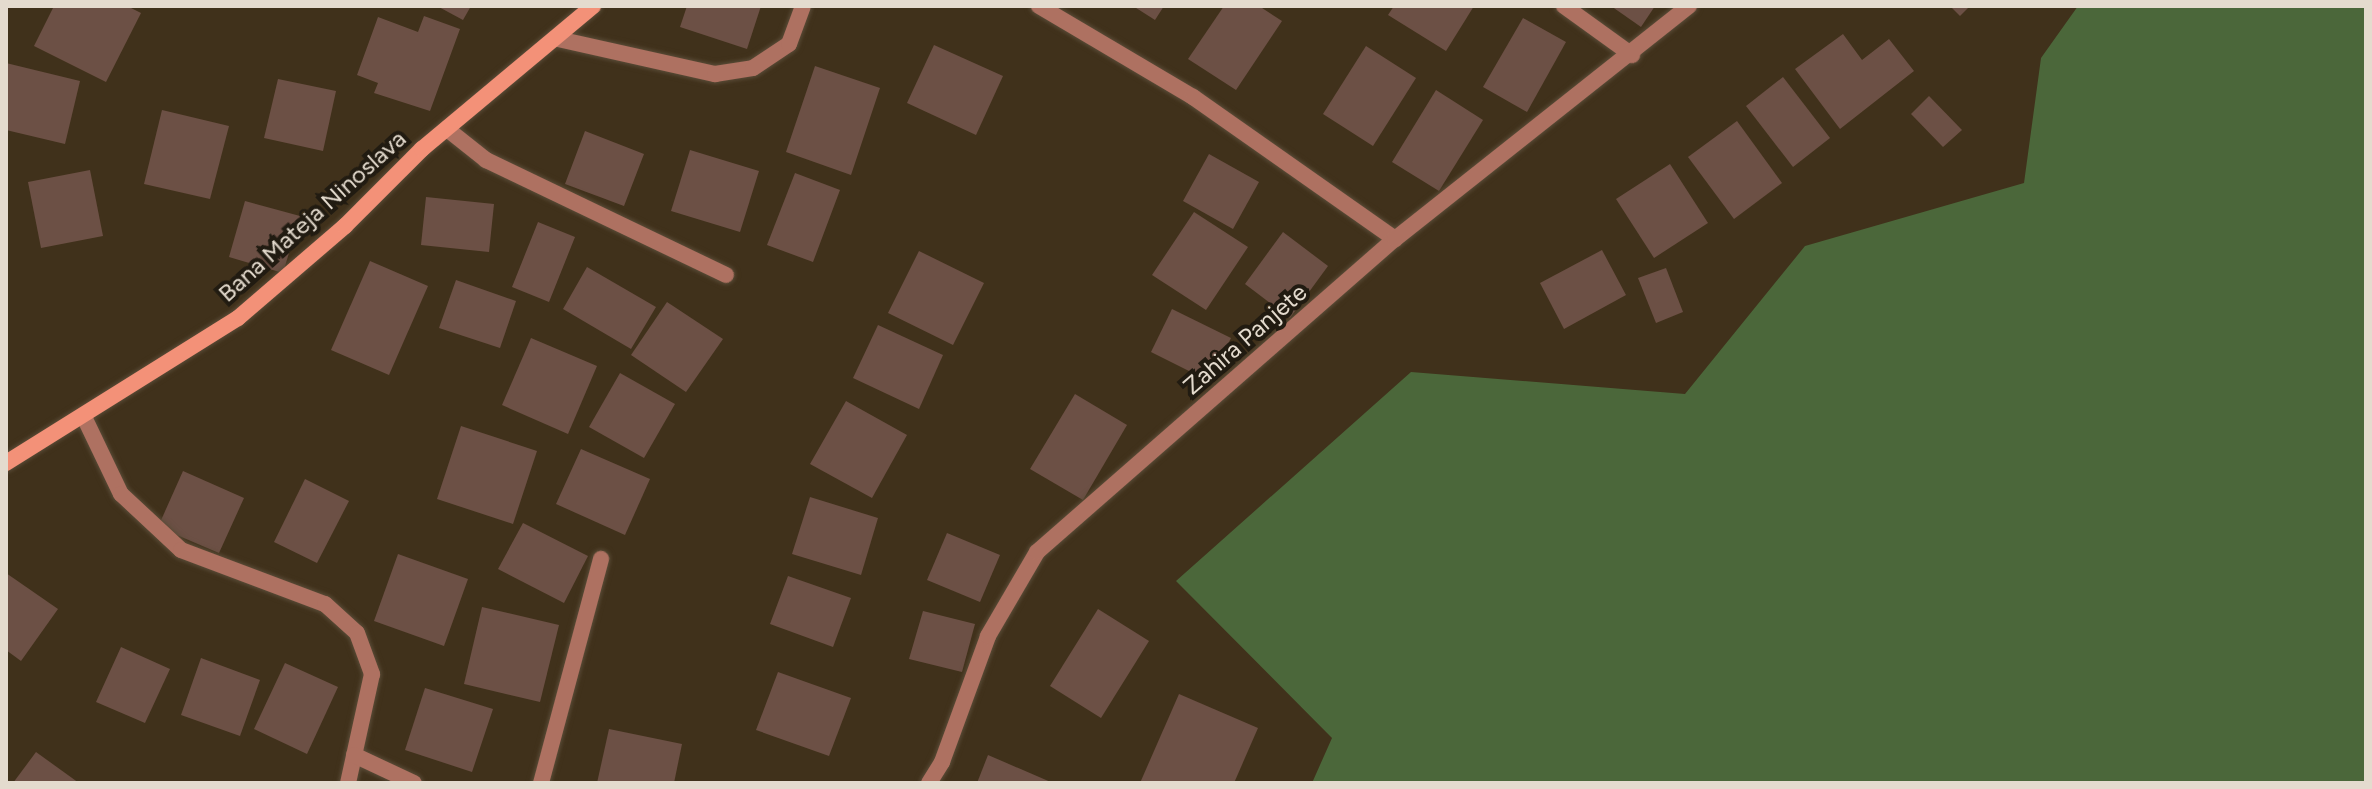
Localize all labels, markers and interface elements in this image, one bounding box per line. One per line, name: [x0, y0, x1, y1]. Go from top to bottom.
street label: Bana Mateja Ninoslava: [212, 124, 412, 308]
street label: Zahira Panjete: [1178, 278, 1312, 400]

